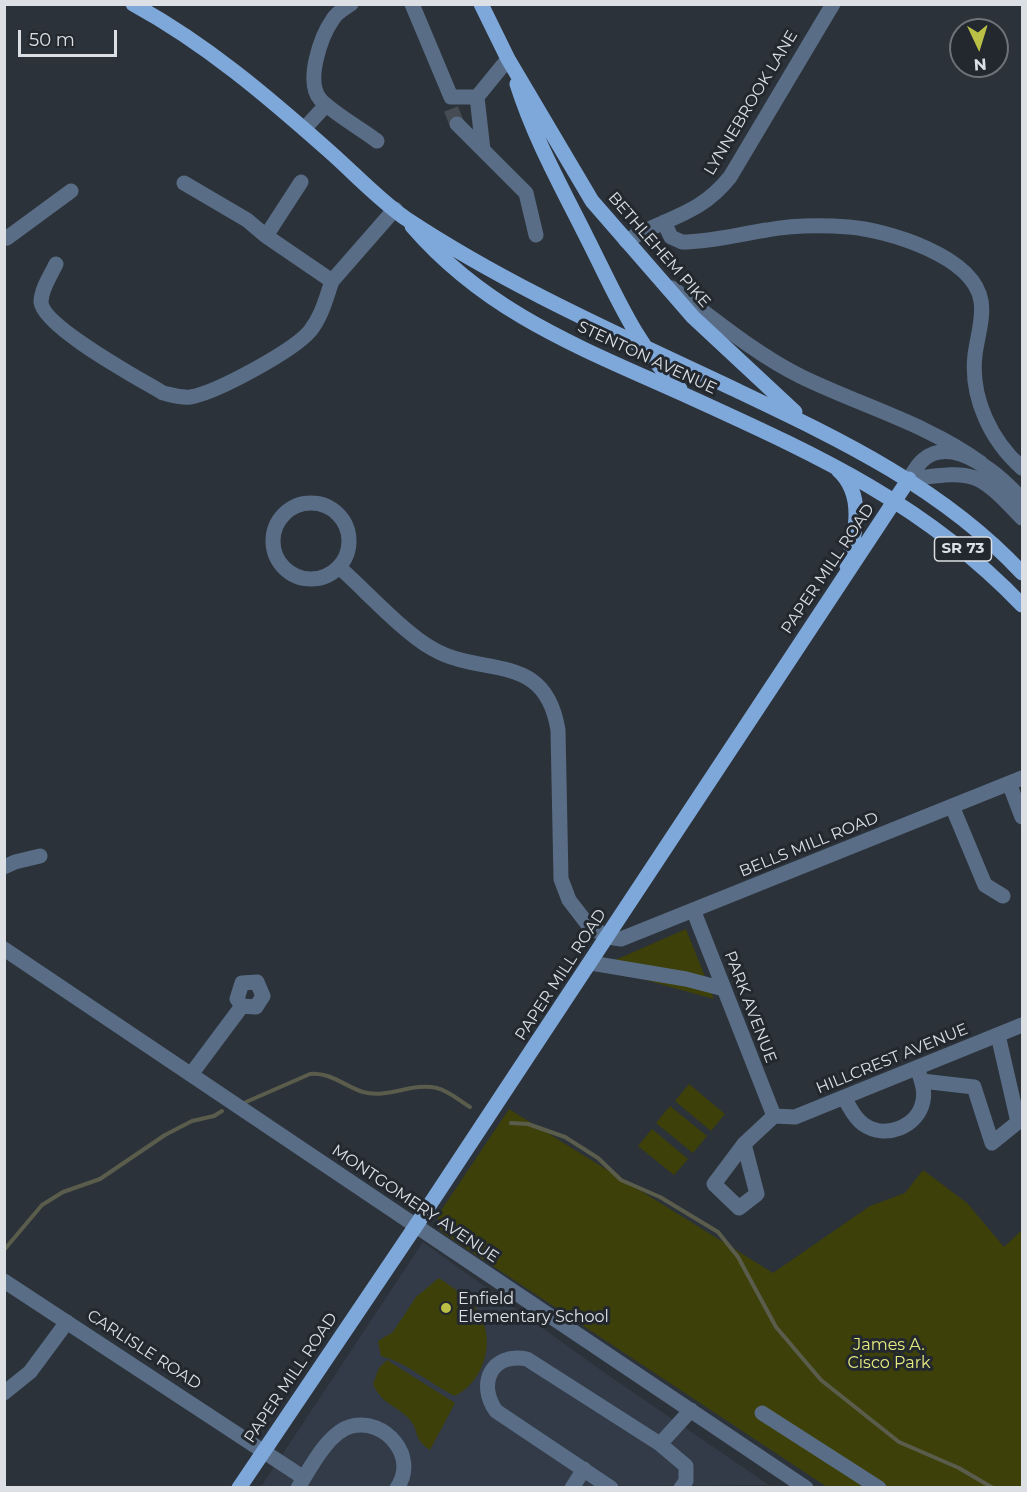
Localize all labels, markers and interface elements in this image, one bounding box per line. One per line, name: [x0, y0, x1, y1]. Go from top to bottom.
scale bar: [21, 18, 120, 56]
north arrow: [949, 18, 1009, 78]
street label: LYNNEBROOK LANE: [700, 27, 802, 179]
text: 50 m: [29, 29, 75, 51]
text: N: [973, 55, 987, 74]
street label: BETHLEHEM PIKE: [604, 188, 714, 312]
street label: STENTON AVENUE: [574, 317, 720, 399]
street label: PAPER MILL ROAD: [777, 500, 879, 638]
road number: SR 73: [934, 537, 992, 561]
street label: BELLS MILL ROAD: [737, 808, 881, 882]
street label: PAPER MILL ROAD: [511, 906, 611, 1044]
street label: PARK AVENUE: [720, 948, 780, 1066]
street label: HILLCREST AVENUE: [813, 1020, 971, 1098]
street label: MONTGOMERY AVENUE: [328, 1141, 502, 1267]
place label: Enfield Elementary School: [458, 1289, 609, 1327]
marker: Enfield Elementary School: [439, 1301, 453, 1315]
street label: CARLISLE ROAD: [83, 1306, 205, 1394]
street label: PAPER MILL ROAD: [240, 1309, 342, 1447]
park label: James A. Cisco Park: [847, 1335, 931, 1373]

